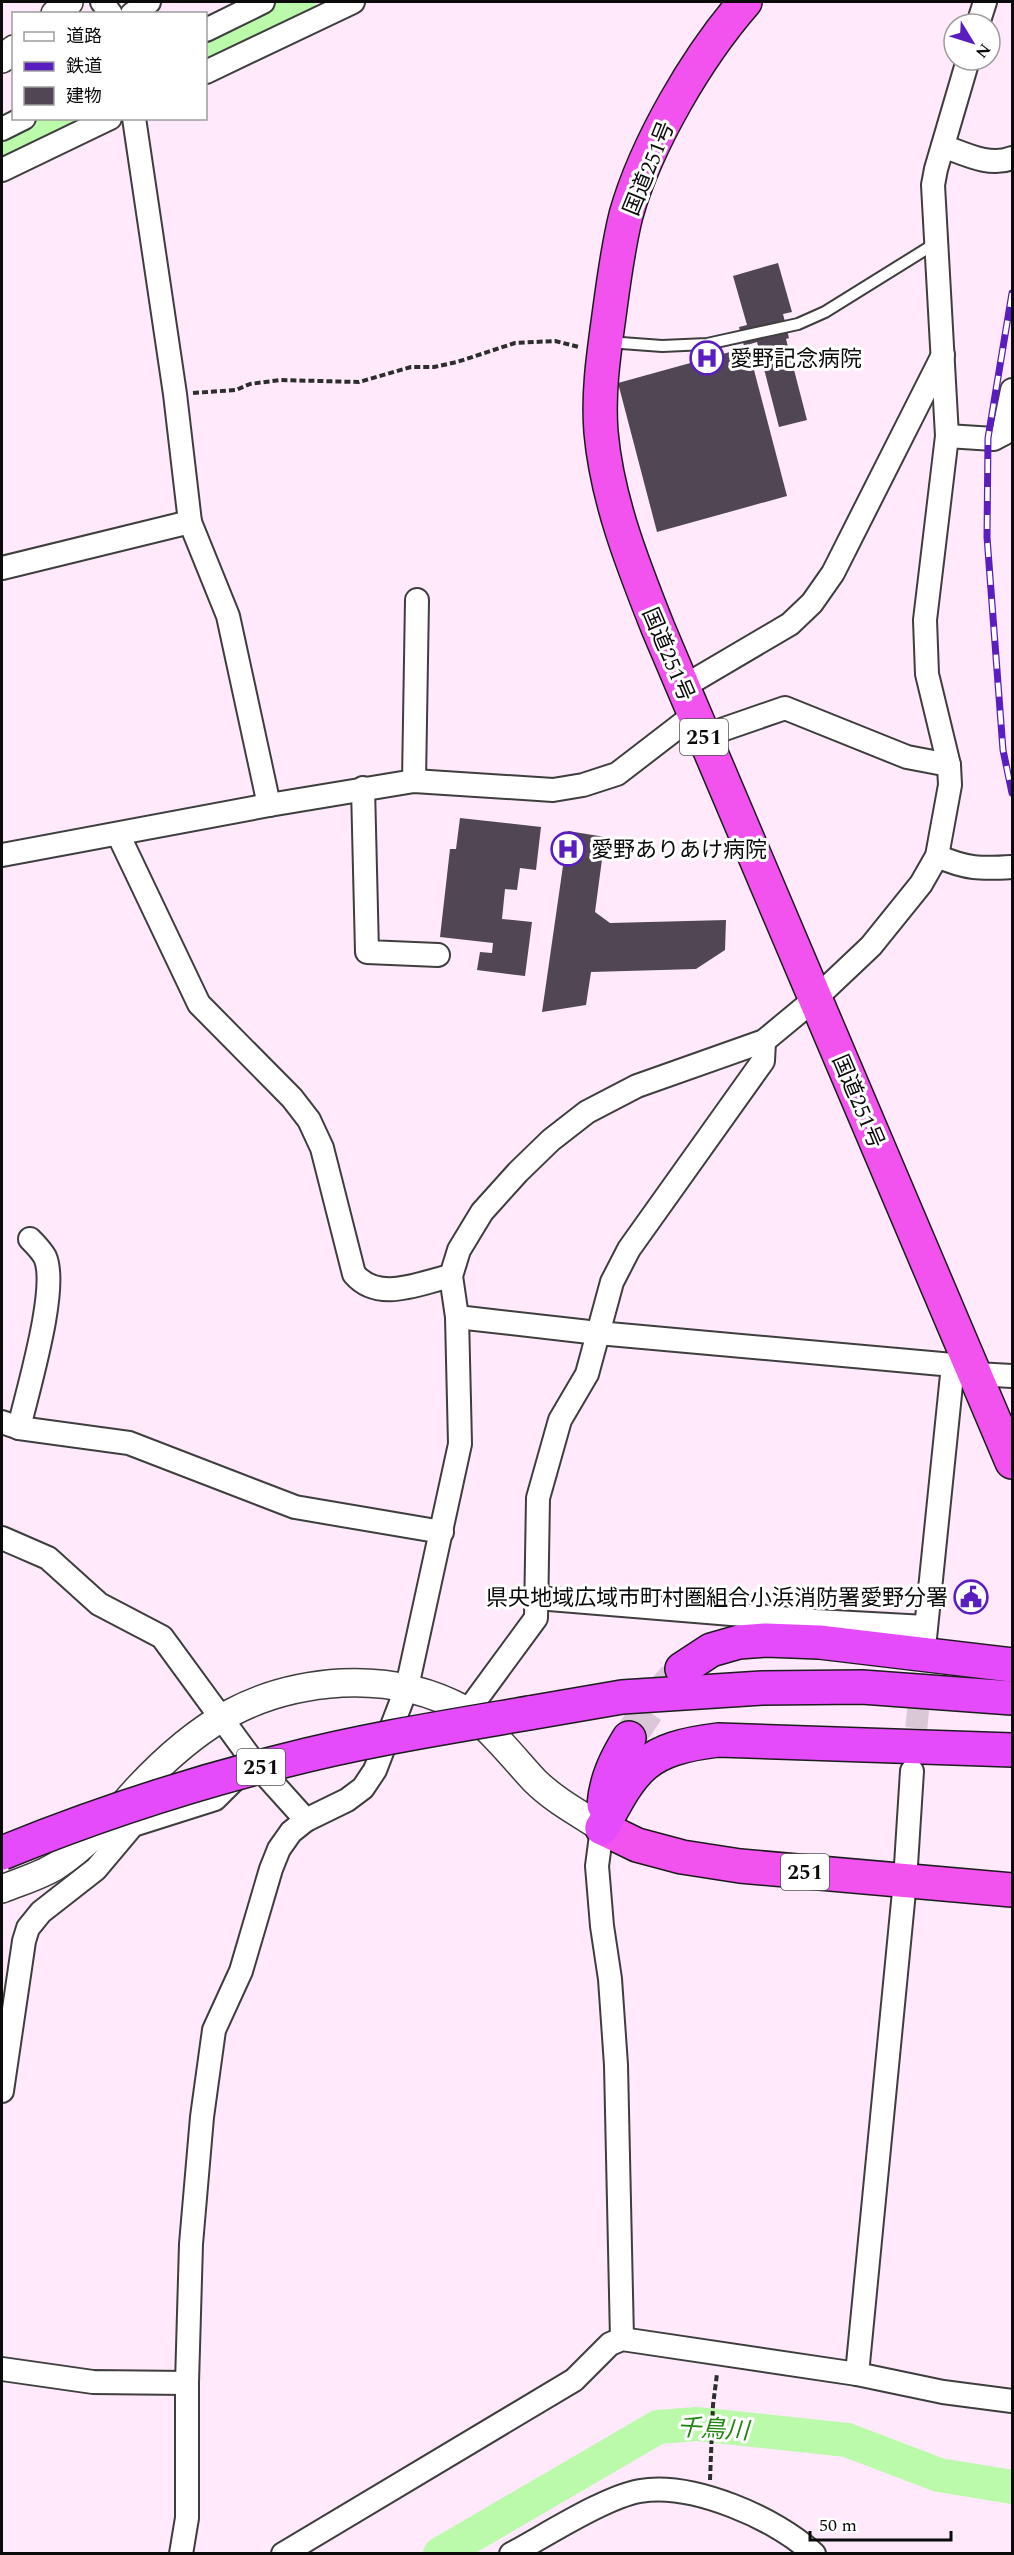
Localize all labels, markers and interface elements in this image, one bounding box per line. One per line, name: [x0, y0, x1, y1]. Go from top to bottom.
legend: [12, 12, 207, 120]
north arrow: [942, 12, 1002, 72]
text: 道路: [66, 23, 102, 50]
text: N: [970, 38, 997, 63]
text: 鉄道: [66, 53, 102, 80]
text: 建物: [66, 83, 102, 110]
street label: 国道251号: [616, 116, 683, 221]
hospital icon: 愛野記念病院: [689, 340, 725, 376]
place label: 愛野記念病院: [730, 343, 862, 376]
street label: 国道251号: [633, 603, 702, 707]
road number: 251: [680, 719, 728, 755]
hospital icon: 愛野ありあけ病院: [550, 831, 586, 867]
place label: 愛野ありあけ病院: [591, 834, 767, 867]
street label: 国道251号: [823, 1050, 892, 1154]
public building icon: 県央地域広域市町村圏組合小浜消防署愛野分署: [953, 1579, 989, 1615]
place label: 県央地域広域市町村圏組合小浜消防署愛野分署: [486, 1582, 948, 1615]
road number: 251: [237, 1749, 285, 1785]
road number: 251: [781, 1854, 829, 1890]
water label: 千鳥川: [676, 2410, 753, 2450]
scale bar: [810, 2504, 951, 2542]
text: 50 m: [819, 2512, 857, 2539]

